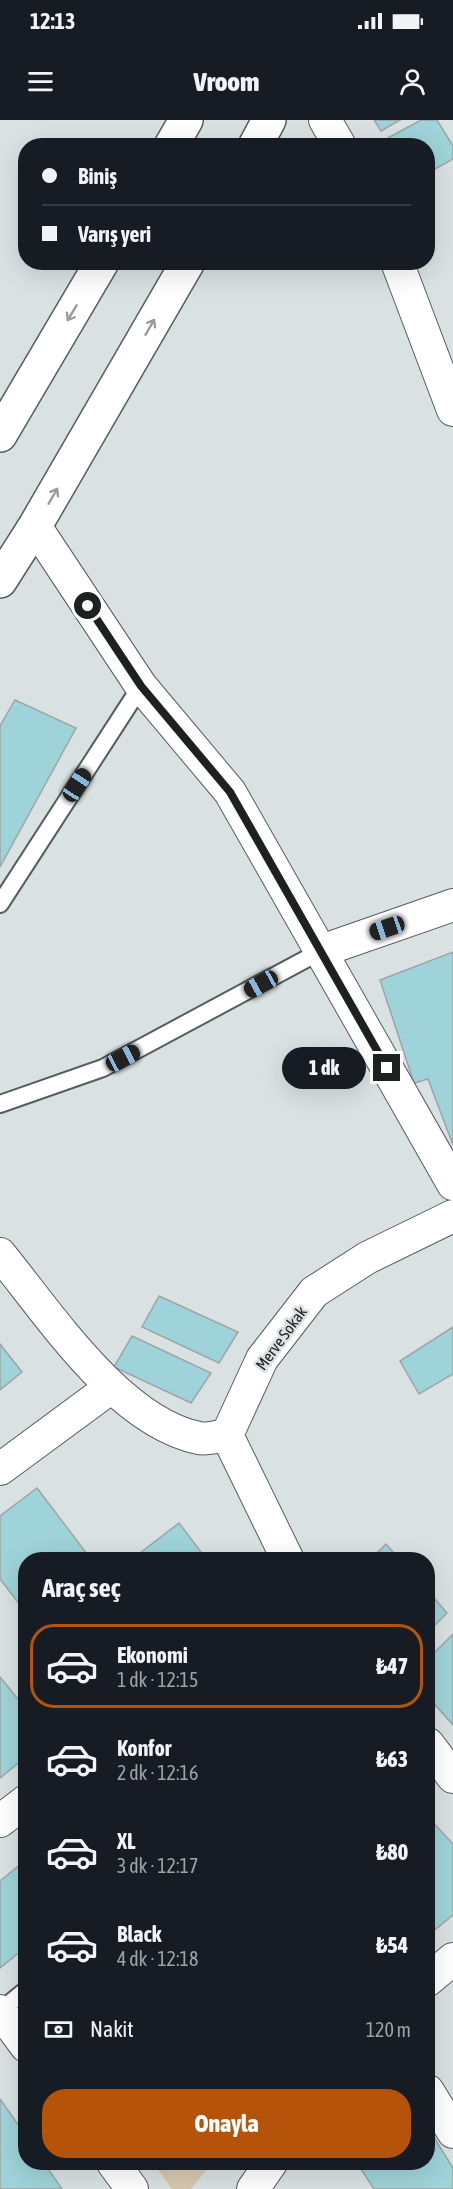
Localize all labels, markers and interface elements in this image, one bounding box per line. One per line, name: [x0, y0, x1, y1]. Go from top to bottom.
text: 12:13: [30, 8, 75, 34]
icon: menu: [24, 65, 57, 98]
icon: person: [396, 65, 429, 98]
text: Vroom: [193, 66, 260, 97]
text: Biniş: [78, 163, 117, 189]
text: Varış yeri: [78, 221, 151, 247]
one-way arrow: [66, 304, 78, 321]
one-way arrow: [145, 319, 157, 336]
one-way arrow: [48, 487, 59, 505]
route start: [74, 592, 101, 619]
car: [60, 765, 94, 805]
car: [367, 914, 407, 942]
car: [241, 967, 281, 1001]
car: [103, 1042, 143, 1074]
callout: 1 dk: [282, 1047, 366, 1089]
route end: [373, 1054, 400, 1081]
text: 1 dk: [309, 1056, 339, 1079]
street label: Merve Sokak: [252, 1303, 310, 1373]
text: Araç seç: [42, 1572, 121, 1603]
icon: car: [45, 1639, 99, 1693]
text: Ekonomi: [117, 1642, 188, 1668]
text: ₺47: [376, 1653, 408, 1679]
text: 1 dk · 12:15: [117, 1668, 198, 1691]
icon: car: [45, 1732, 99, 1786]
text: Konfor: [117, 1735, 171, 1761]
text: ₺63: [376, 1746, 408, 1772]
text: 2 dk · 12:16: [117, 1761, 198, 1784]
icon: car: [45, 1825, 99, 1879]
text: XL: [117, 1828, 135, 1854]
text: ₺80: [376, 1839, 408, 1865]
text: 3 dk · 12:17: [117, 1854, 198, 1877]
icon: car: [45, 1918, 99, 1972]
text: Black: [117, 1921, 161, 1947]
text: ₺54: [376, 1932, 408, 1958]
text: 4 dk · 12:18: [117, 1947, 198, 1970]
icon: cash: [42, 2013, 75, 2046]
text: Nakit: [90, 2016, 134, 2042]
text: 120 m: [366, 2018, 411, 2041]
button: Onayla: [42, 2089, 411, 2158]

